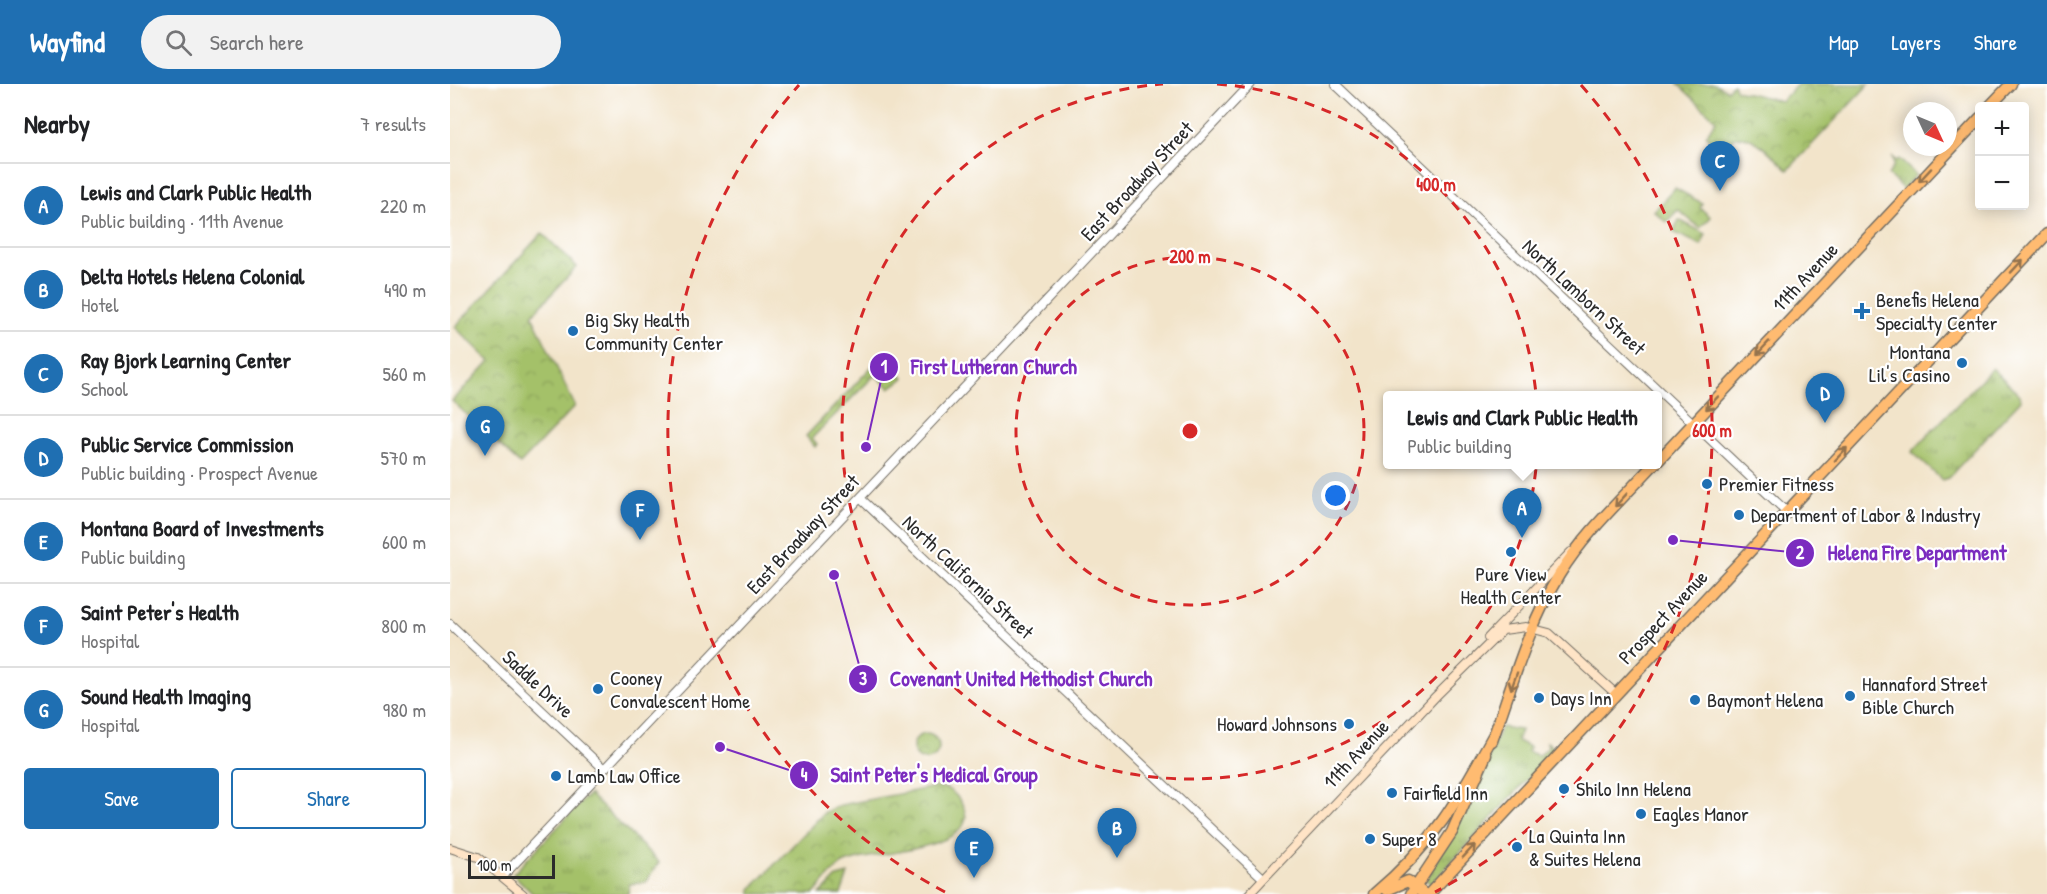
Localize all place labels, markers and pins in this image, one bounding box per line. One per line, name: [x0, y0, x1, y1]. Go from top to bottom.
pin: C: [1700, 141, 1740, 191]
place label: Benefis Helena Specialty Center: [1876, 286, 1998, 336]
marker: Benefis Helena Specialty Center: [1853, 302, 1871, 320]
place label: Big Sky Health Community Center: [585, 306, 723, 356]
marker: Big Sky Health Community Center: [566, 324, 580, 338]
place label: Montana Lil's Casino: [1869, 338, 1950, 388]
callout: First Lutheran Church: [869, 347, 1089, 386]
marker: Montana Lil's Casino: [1955, 356, 1969, 370]
pin: D: [1806, 374, 1844, 423]
pin: G: [465, 406, 504, 456]
centre of rings: [1180, 421, 1200, 441]
place label: Premier Fitness: [1719, 470, 1834, 497]
marker: Premier Fitness: [1700, 477, 1714, 491]
pin: A: [1502, 488, 1542, 538]
pin: F: [620, 490, 660, 540]
place label: Department of Labor & Industry: [1751, 501, 1981, 528]
marker: Department of Labor & Industry: [1732, 508, 1746, 522]
callout: Helena Fire Department: [1785, 534, 2018, 573]
marker: Pure View Health Center: [1504, 545, 1518, 559]
place label: Pure View Health Center: [1461, 560, 1562, 610]
callout: Covenant United Methodist Church: [848, 659, 1164, 698]
place label: Cooney Convalescent Home: [610, 664, 750, 714]
place label: Hannaford Street Bible Church: [1862, 670, 1988, 720]
marker: Cooney Convalescent Home: [591, 682, 605, 696]
place label: Days Inn: [1551, 684, 1612, 711]
place label: Baymont Helena: [1707, 686, 1823, 713]
marker: Hannaford Street Bible Church: [1843, 689, 1857, 703]
marker: Days Inn: [1532, 691, 1546, 705]
marker: Baymont Helena: [1688, 693, 1702, 707]
place label: Howard Johnsons: [1217, 710, 1337, 737]
marker: Howard Johnsons: [1342, 717, 1356, 731]
callout: Saint Peter's Medical Group: [789, 756, 1050, 795]
place label: Lamb Law Office: [568, 762, 681, 789]
marker: Lamb Law Office: [549, 769, 563, 783]
place label: Shilo Inn Helena: [1576, 775, 1691, 802]
place label: Fairfield Inn: [1403, 779, 1488, 806]
marker: Shilo Inn Helena: [1557, 782, 1571, 796]
marker: Fairfield Inn: [1385, 786, 1399, 800]
place label: Eagles Manor: [1653, 800, 1749, 827]
marker: Eagles Manor: [1634, 807, 1648, 821]
pin: B: [1098, 808, 1136, 858]
place label: La Quinta Inn & Suites Helena: [1529, 822, 1641, 872]
place label: Super 8: [1382, 825, 1437, 852]
pin: E: [954, 828, 994, 878]
marker: Super 8: [1363, 832, 1377, 846]
marker: La Quinta Inn & Suites Helena: [1510, 840, 1524, 854]

